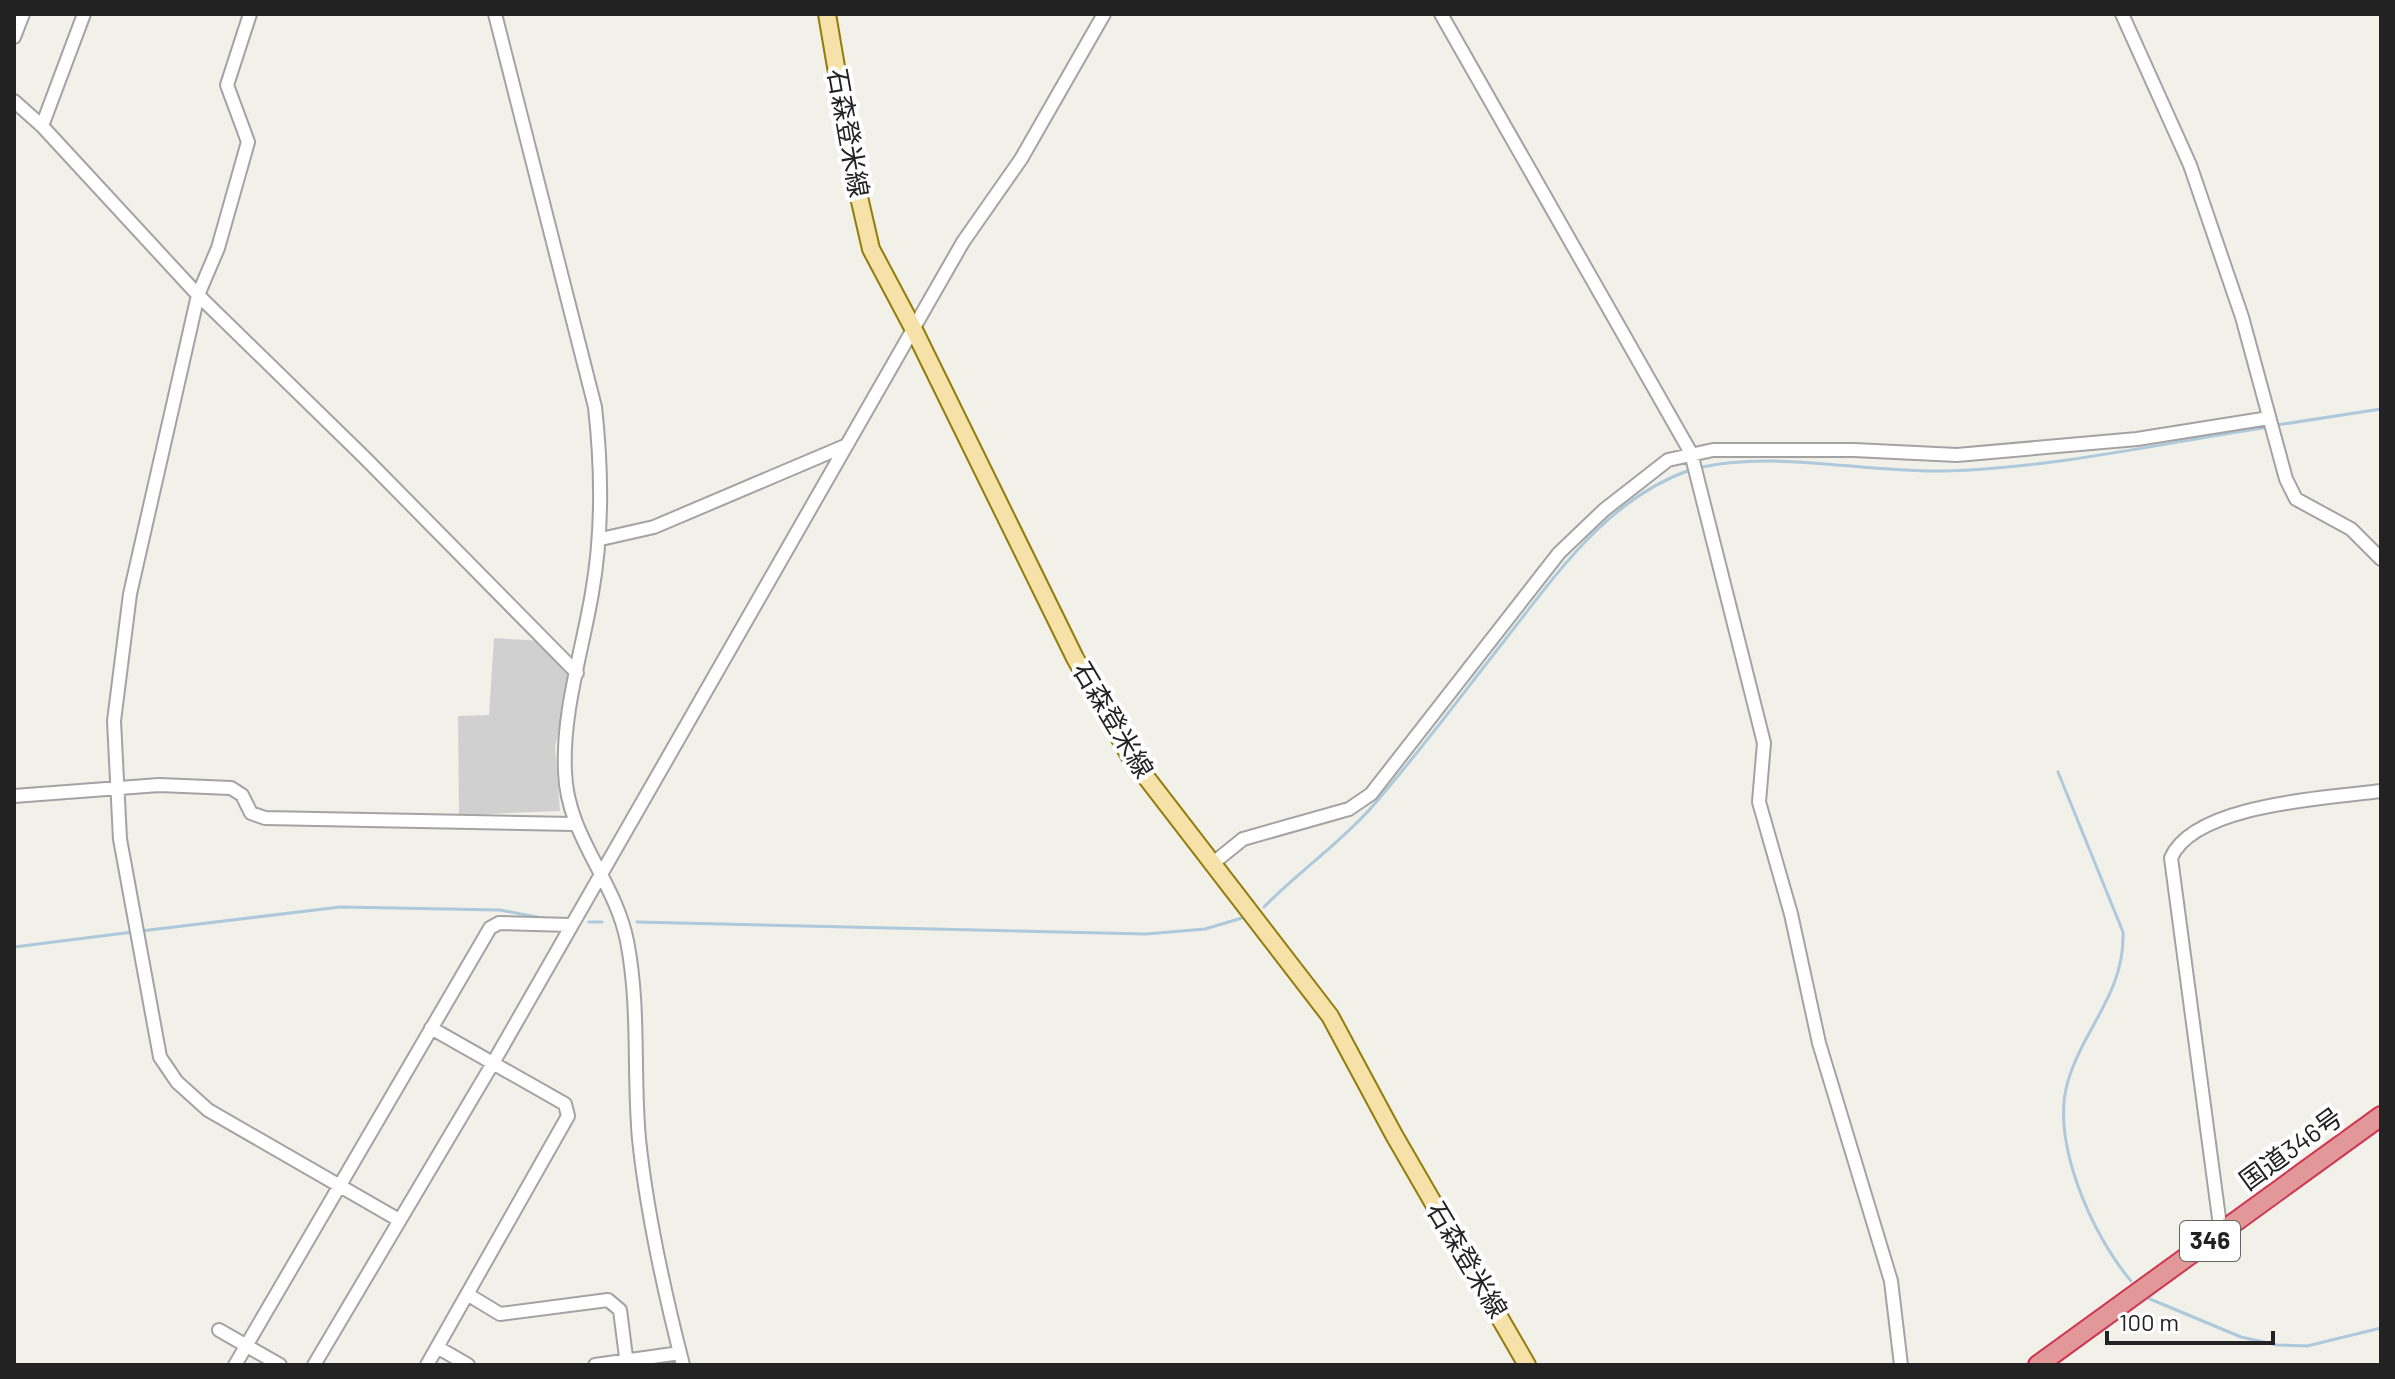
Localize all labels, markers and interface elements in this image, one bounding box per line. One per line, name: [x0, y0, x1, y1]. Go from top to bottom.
street label: 石森登米線: [823, 66, 876, 199]
street label: 石森登米線: [1068, 656, 1161, 783]
street label: 国道346号: [2233, 1100, 2347, 1195]
street label: 石森登米線: [1422, 1196, 1515, 1323]
road number: 346: [2180, 1221, 2240, 1261]
scale bar: [2107, 1295, 2273, 1345]
text: 100 m: [2119, 1307, 2179, 1336]

